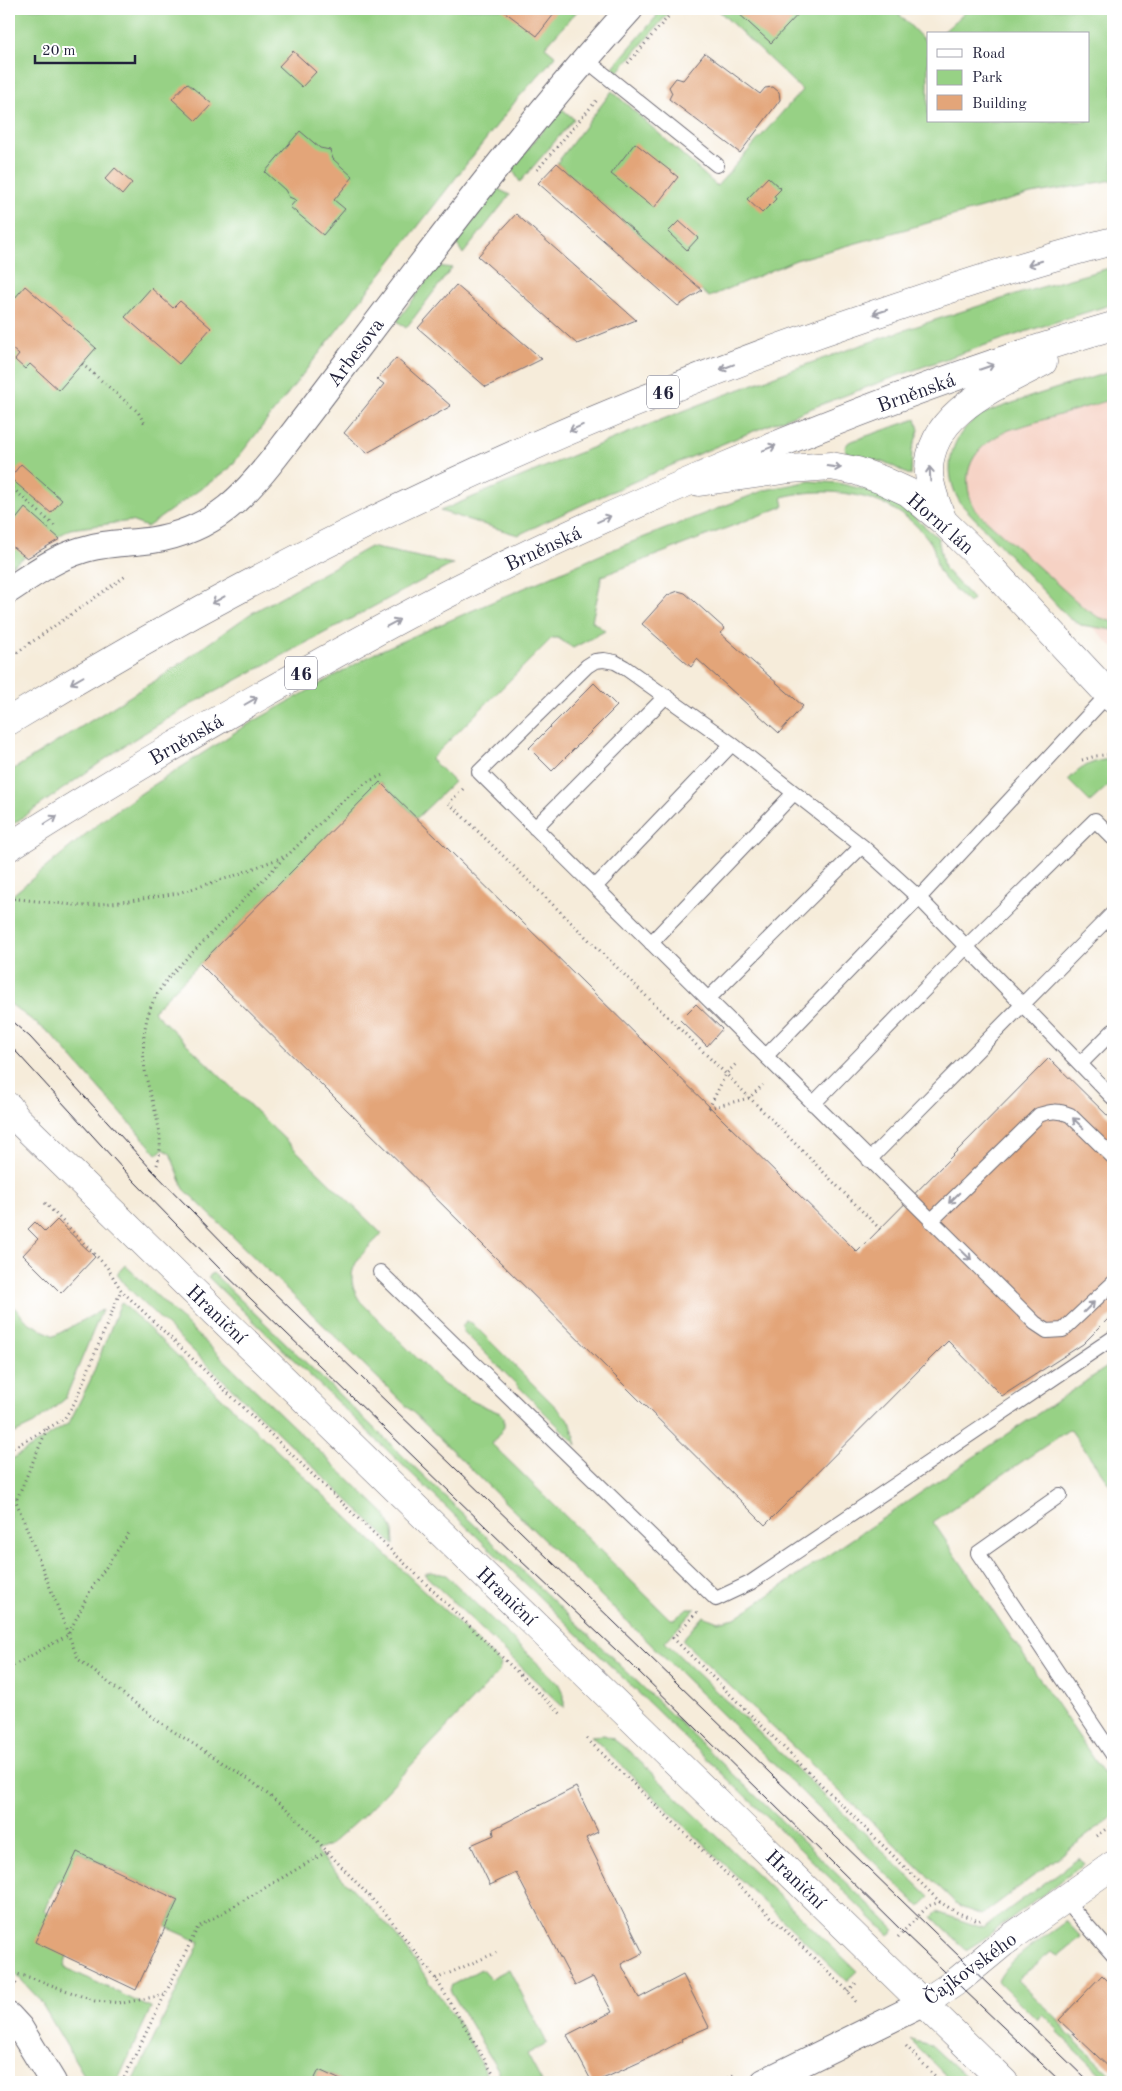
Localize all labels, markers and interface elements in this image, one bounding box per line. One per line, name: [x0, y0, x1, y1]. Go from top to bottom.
scale bar: [35, 32, 135, 64]
legend: [927, 32, 1090, 122]
text: 20 m: [42, 44, 76, 59]
text: Road: [972, 47, 1006, 62]
text: Park: [972, 71, 1003, 86]
text: Building: [972, 97, 1027, 112]
one-way arrow: [1027, 259, 1043, 269]
one-way arrow: [872, 308, 888, 317]
street label: Arbesova: [324, 315, 389, 391]
one-way arrow: [979, 362, 994, 371]
one-way arrow: [719, 363, 735, 372]
street label: Brněnská: [875, 370, 959, 417]
road number: 46: [647, 376, 679, 408]
one-way arrow: [569, 424, 584, 434]
one-way arrow: [761, 442, 776, 452]
one-way arrow: [826, 462, 842, 472]
one-way arrow: [926, 466, 935, 482]
street label: Horní lán: [902, 490, 977, 559]
one-way arrow: [596, 514, 611, 524]
street label: Brněnská: [503, 523, 585, 576]
one-way arrow: [211, 595, 226, 605]
one-way arrow: [386, 618, 401, 628]
road number: 46: [285, 656, 317, 690]
one-way arrow: [70, 675, 85, 685]
one-way arrow: [243, 696, 258, 706]
street label: Brněnská: [147, 712, 228, 770]
one-way arrow: [43, 815, 57, 825]
one-way arrow: [1072, 1117, 1084, 1129]
one-way arrow: [948, 1192, 960, 1204]
one-way arrow: [960, 1249, 972, 1262]
street label: Hraniční: [182, 1282, 250, 1349]
one-way arrow: [1083, 1301, 1095, 1313]
street label: Hraniční: [472, 1564, 540, 1631]
street label: Hraniční: [761, 1847, 829, 1914]
street label: Čajkovského: [919, 1926, 1021, 2010]

